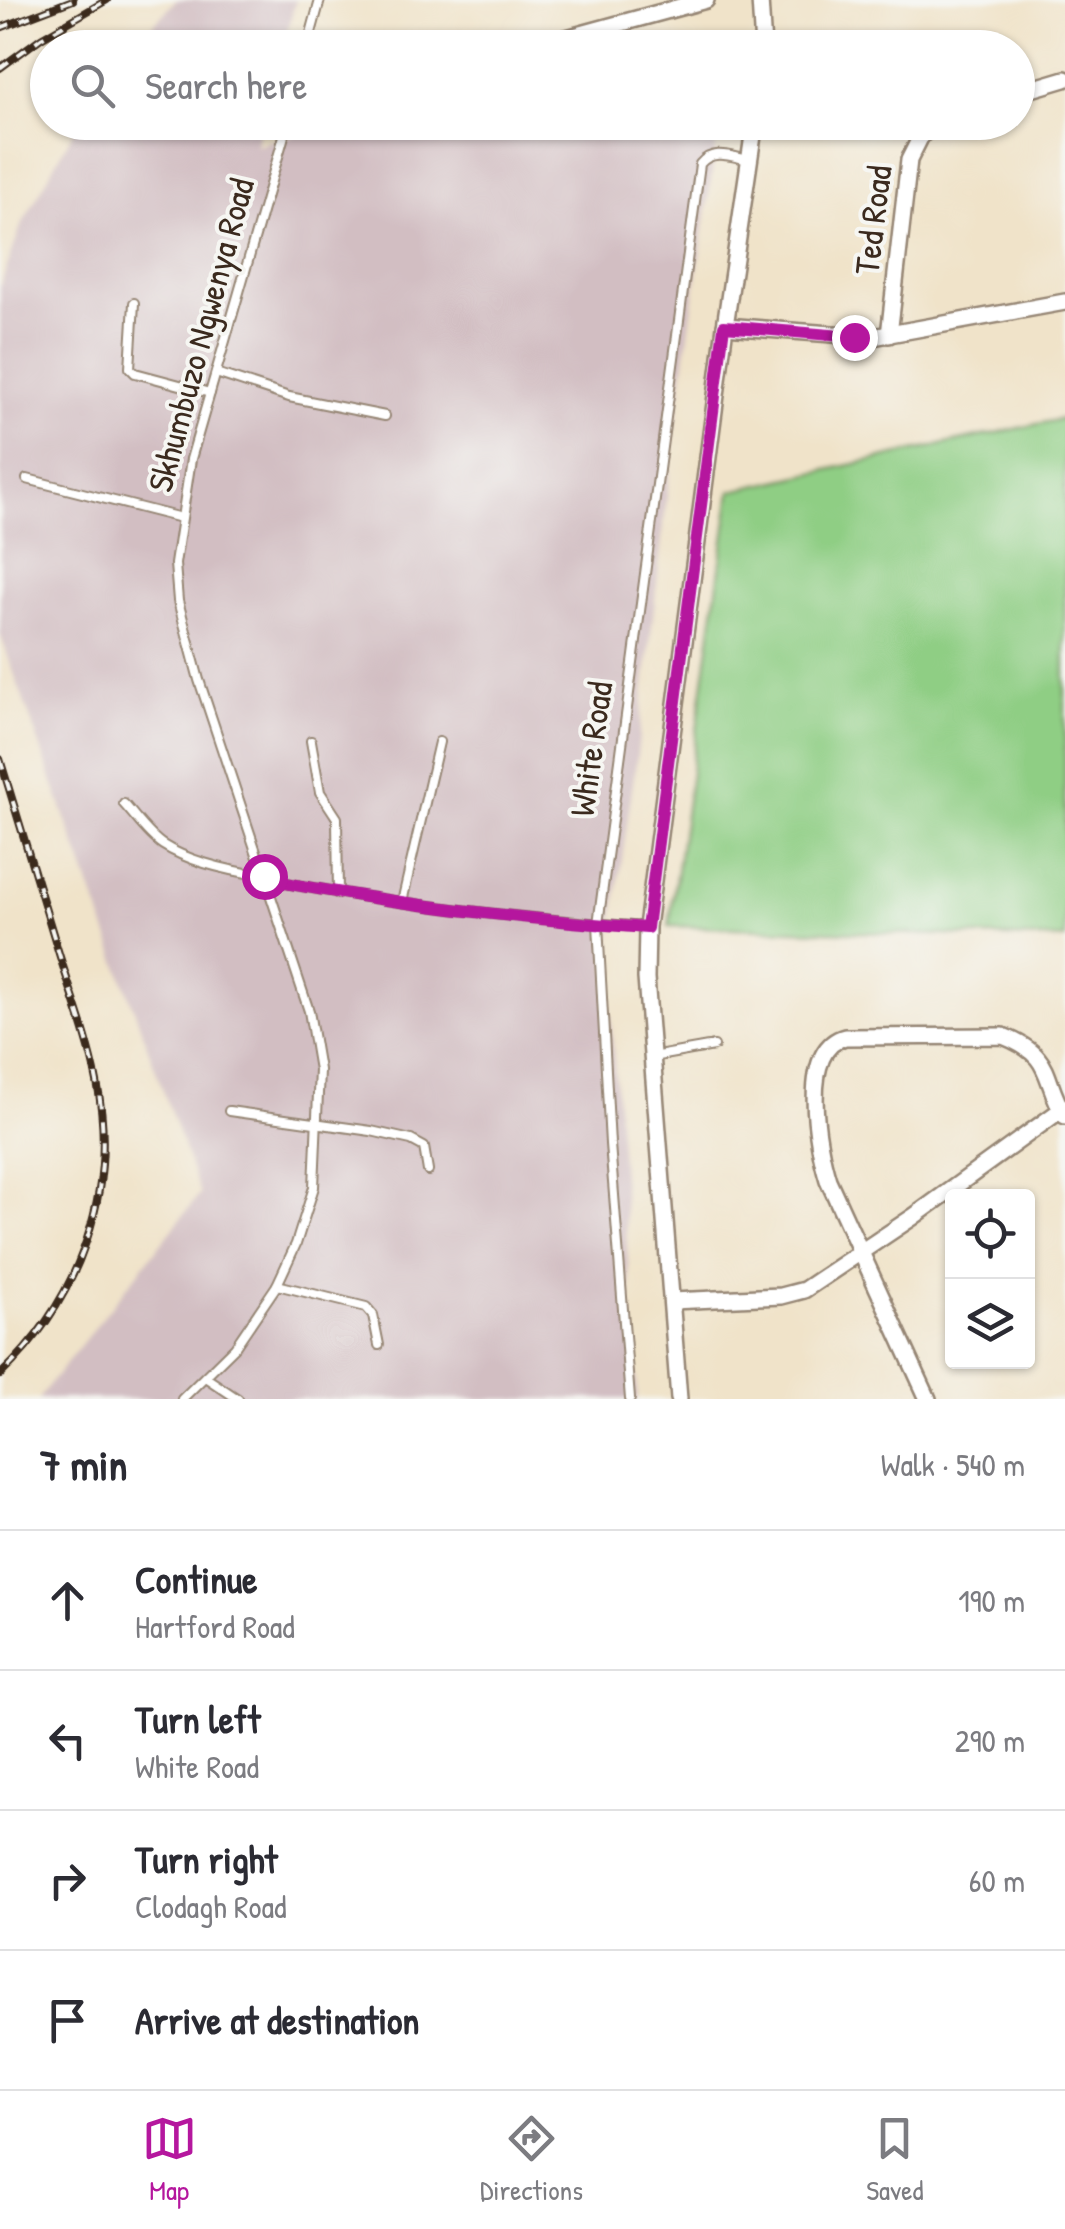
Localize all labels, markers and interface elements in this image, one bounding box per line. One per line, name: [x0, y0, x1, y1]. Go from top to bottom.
search box: [30, 30, 1035, 140]
icon: search: [65, 58, 120, 113]
text: Search here: [145, 59, 307, 111]
street label: Ted Road: [843, 163, 902, 277]
street label: Skhumbuzo Ngwenya Road: [136, 173, 265, 497]
route end: [832, 315, 878, 361]
street label: White Road: [558, 679, 623, 819]
route start: [242, 854, 288, 900]
map controls: [945, 1189, 1035, 1369]
button: locate: [945, 1189, 1035, 1279]
button: layers: [945, 1279, 1035, 1369]
text: 7 min: [40, 1436, 127, 1493]
text: Walk · 540 m: [881, 1443, 1025, 1486]
text: Continue: [135, 1553, 257, 1605]
icon: ahead: [40, 1573, 95, 1628]
text: 190 m: [958, 1579, 1025, 1622]
text: Hartford Road: [135, 1605, 295, 1648]
text: Turn left: [135, 1693, 260, 1745]
icon: left: [40, 1713, 95, 1768]
text: 290 m: [955, 1719, 1025, 1762]
text: White Road: [135, 1745, 259, 1788]
text: Turn right: [135, 1833, 278, 1885]
icon: right: [40, 1853, 95, 1908]
text: 60 m: [969, 1859, 1025, 1902]
text: Clodagh Road: [135, 1885, 286, 1928]
icon: arrive: [40, 1993, 95, 2048]
text: Arrive at destination: [135, 1994, 419, 2046]
tab: Map: [142, 2111, 197, 2209]
tab: Directions: [480, 2111, 583, 2209]
tab: Saved: [866, 2111, 923, 2209]

